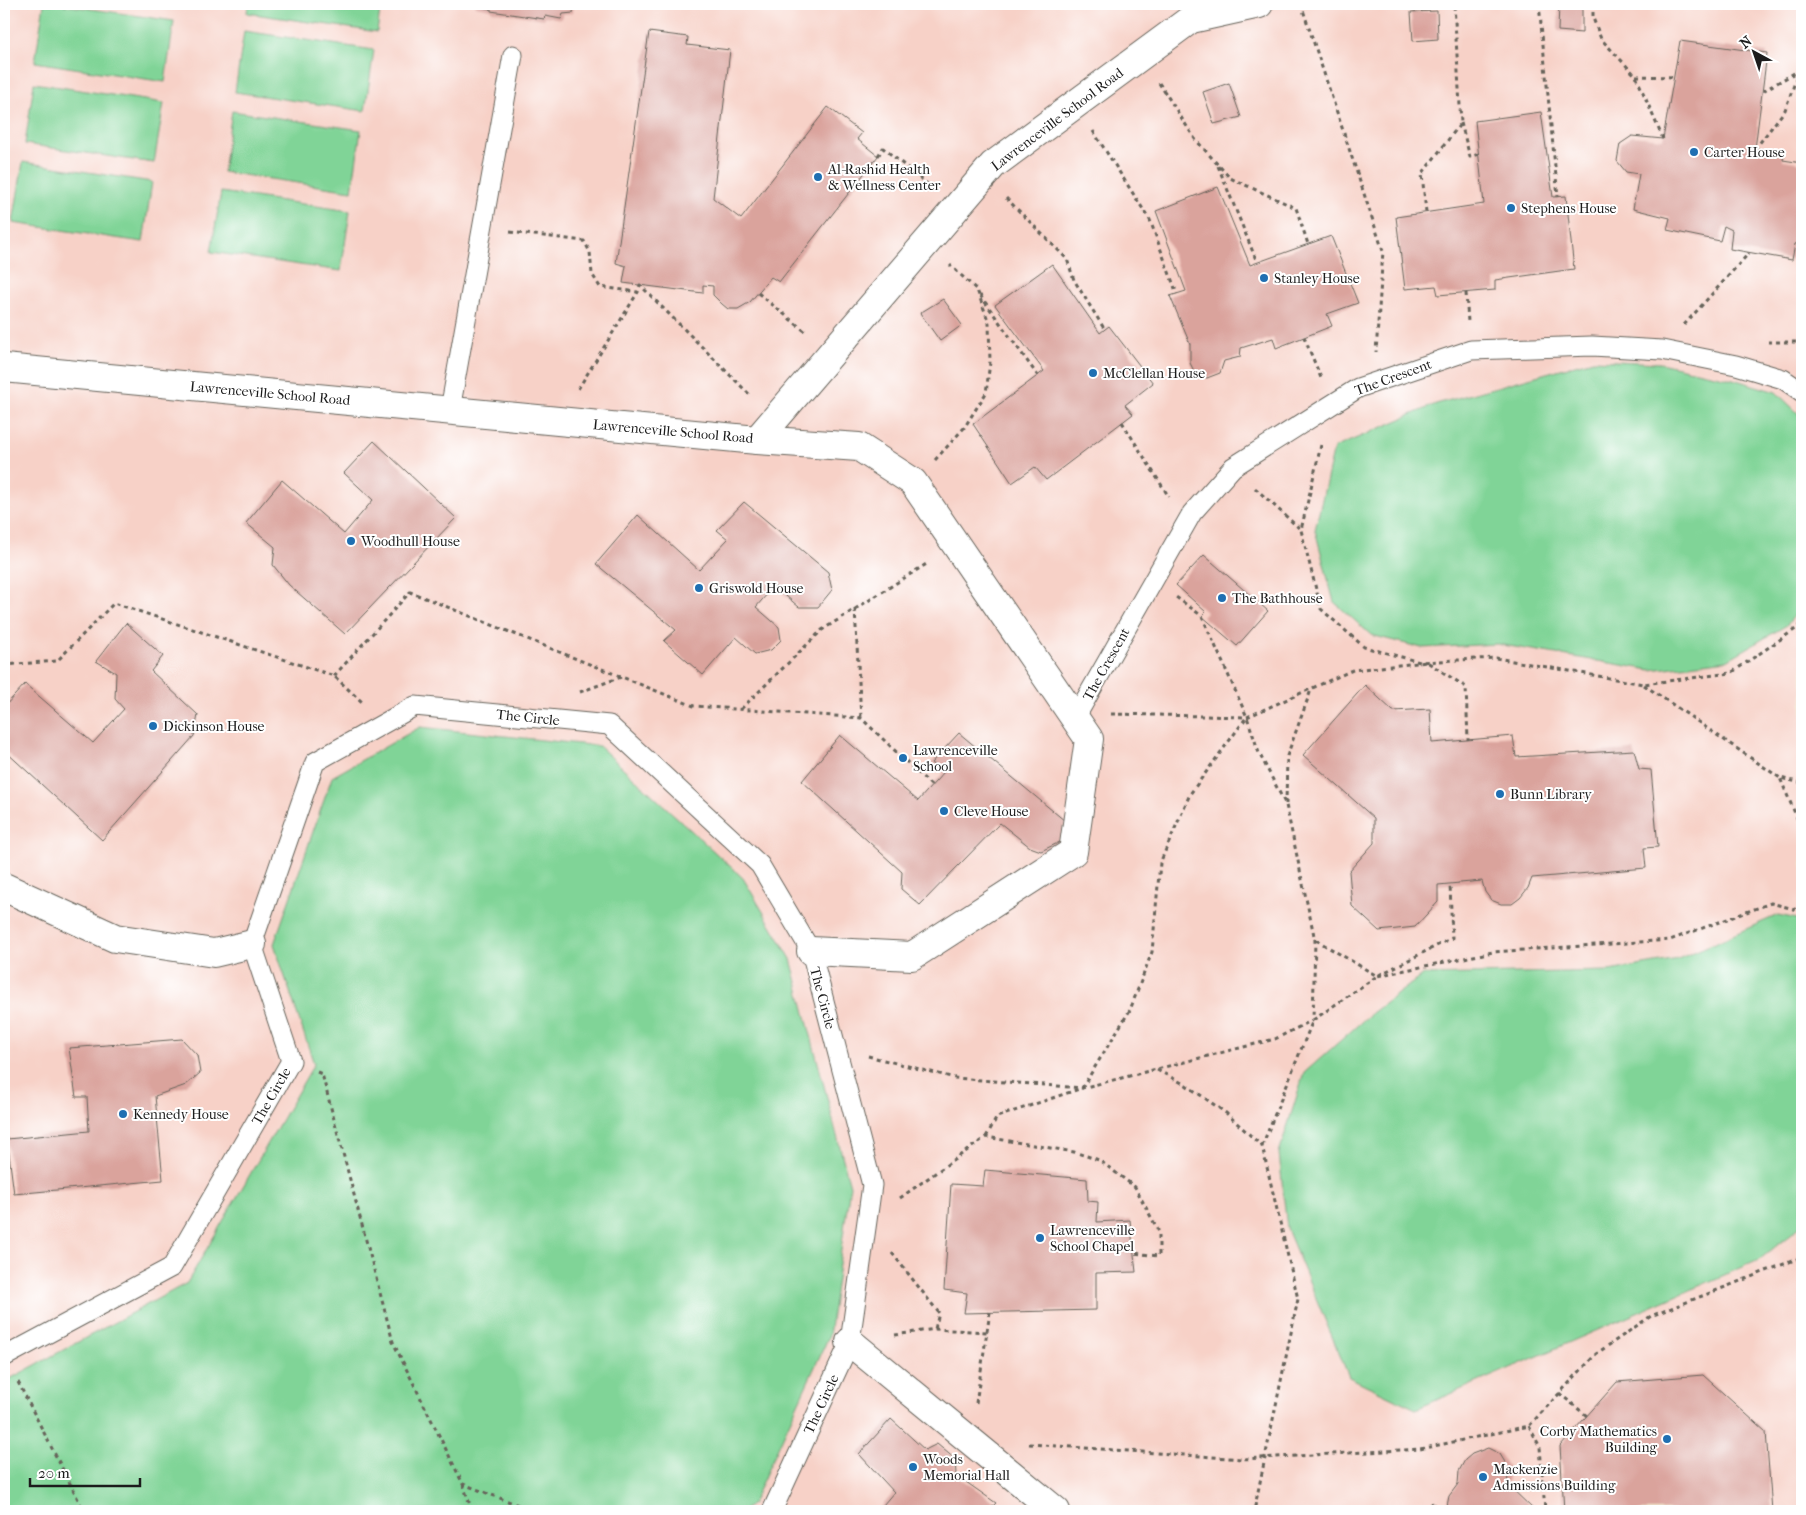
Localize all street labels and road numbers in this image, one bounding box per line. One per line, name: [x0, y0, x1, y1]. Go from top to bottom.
street label: Lawrenceville School Road: [988, 64, 1127, 175]
street label: The Crescent: [1352, 356, 1434, 399]
street label: Lawrenceville School Road: [189, 378, 351, 409]
street label: Lawrenceville School Road: [592, 416, 754, 447]
street label: The Crescent: [1079, 625, 1133, 704]
street label: The Circle: [495, 706, 561, 729]
street label: The Circle: [806, 965, 839, 1031]
street label: The Circle: [248, 1064, 295, 1128]
street label: The Circle: [800, 1372, 843, 1437]

